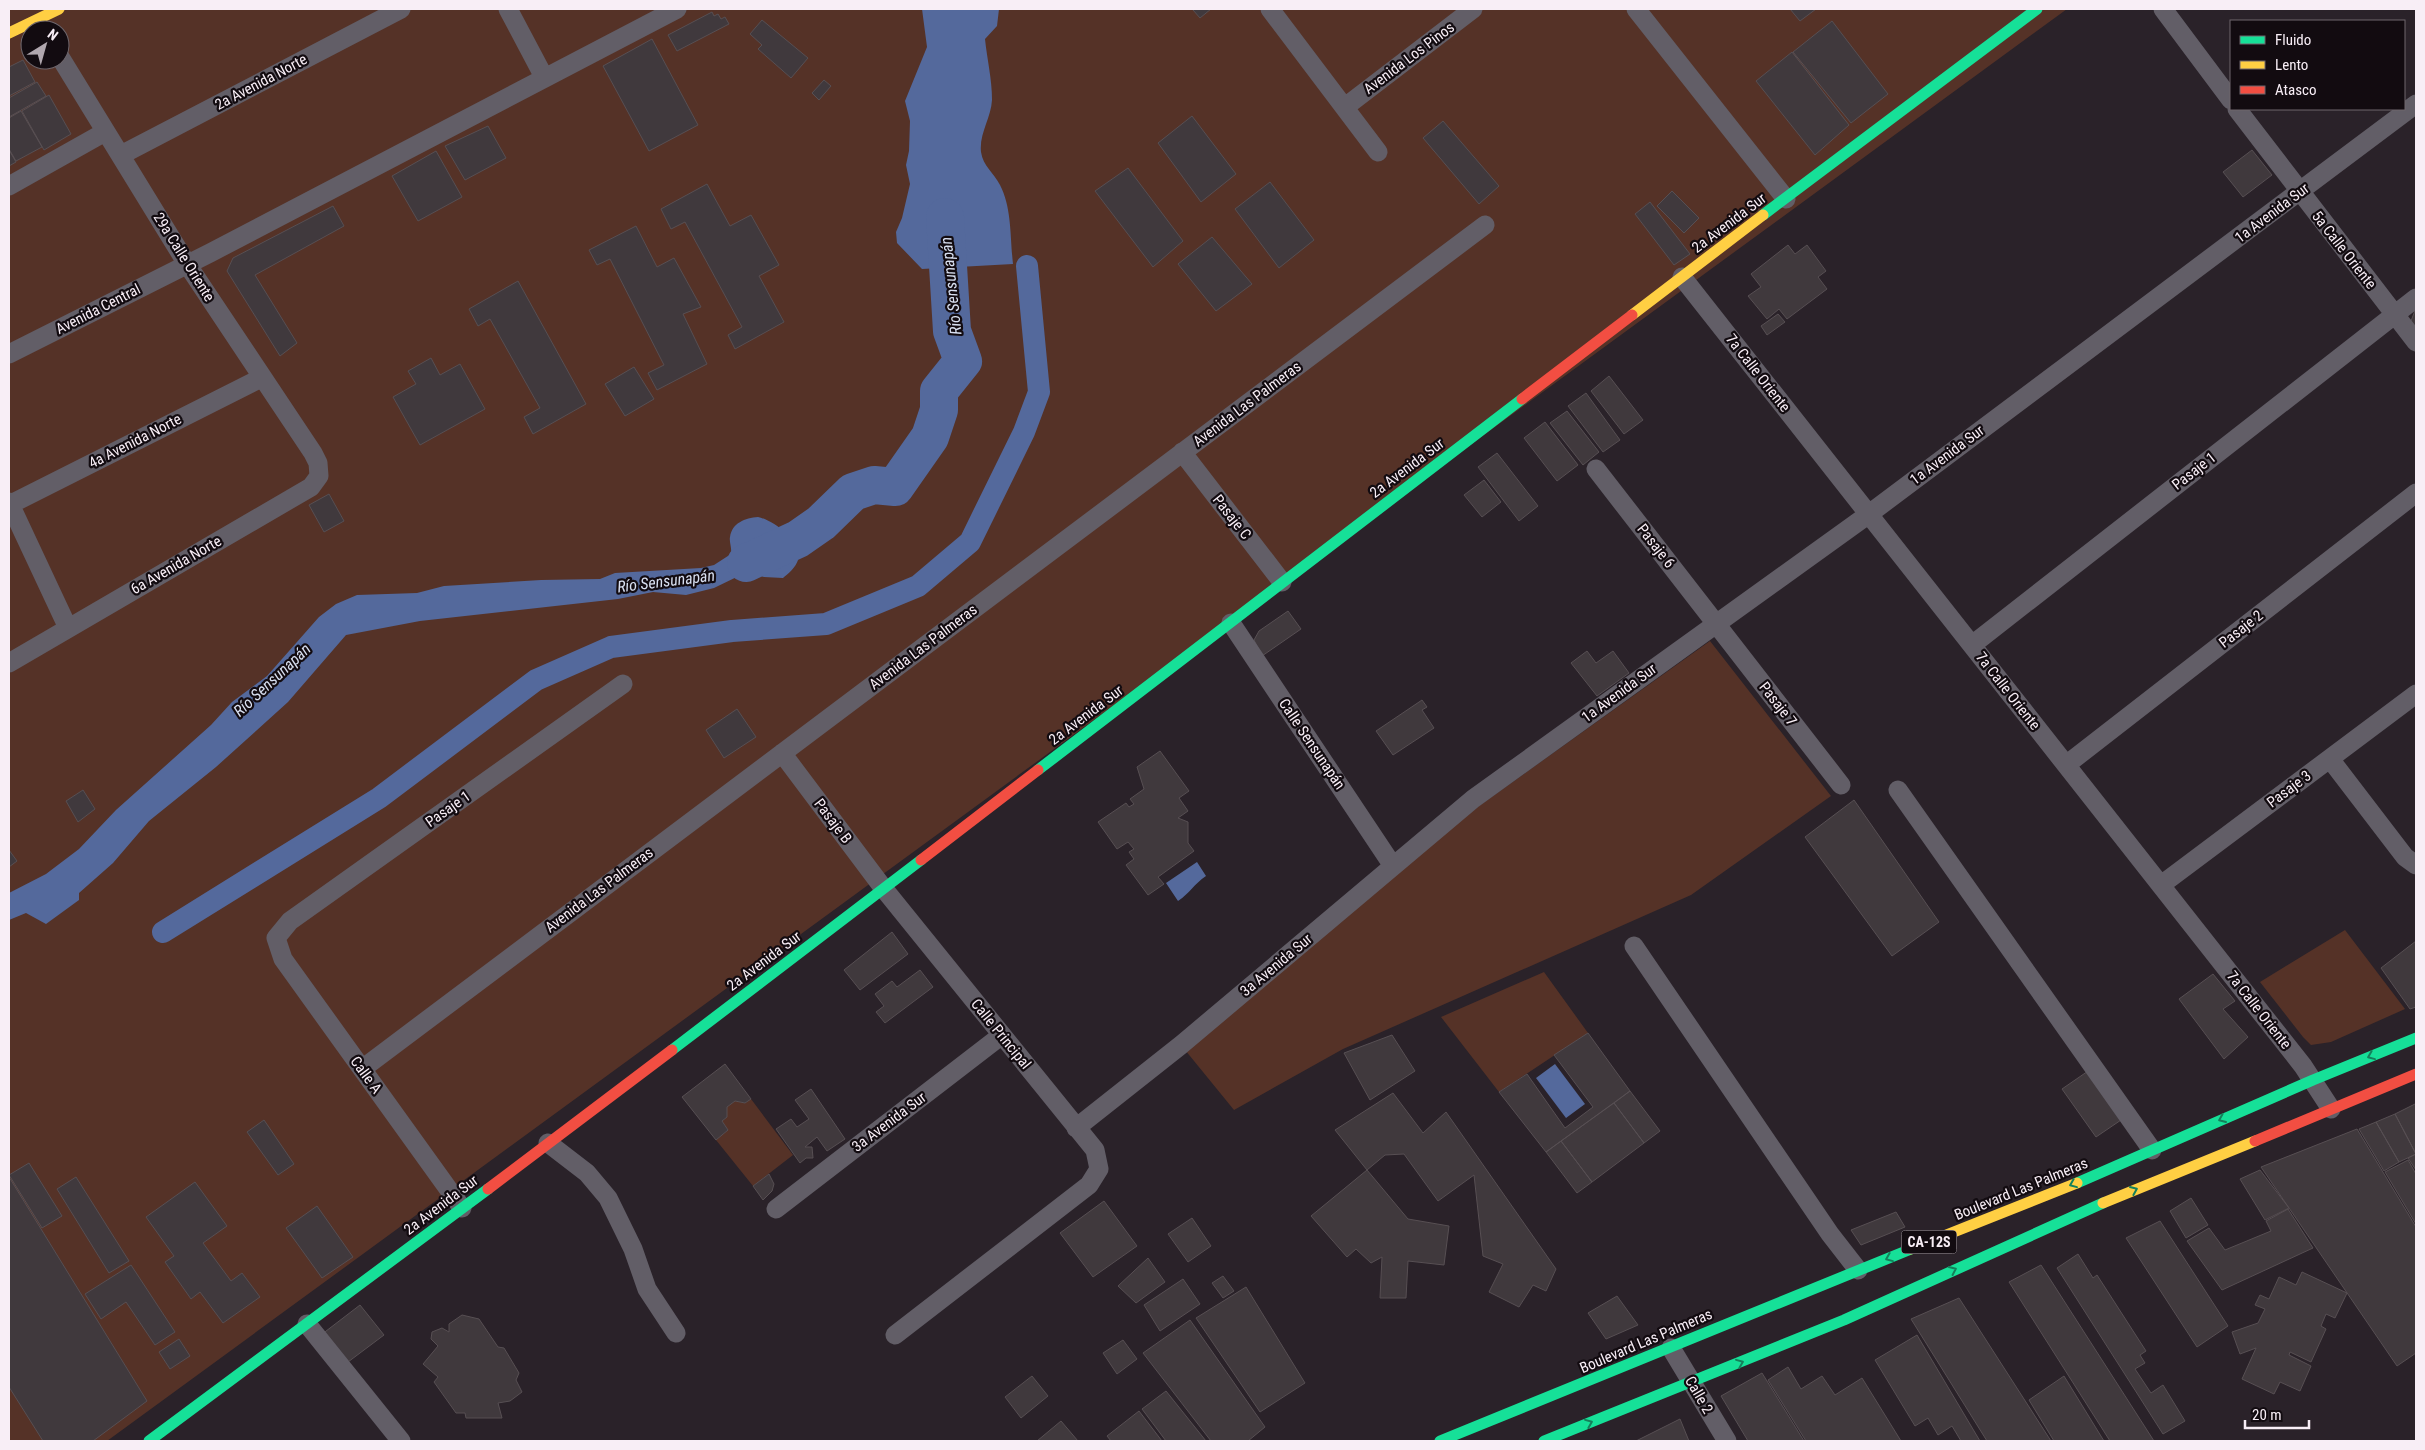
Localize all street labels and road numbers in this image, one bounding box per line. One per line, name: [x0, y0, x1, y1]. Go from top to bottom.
street label: Avenida Los Pinos: [1360, 18, 1458, 98]
street label: 2a Avenida Norte: [212, 50, 310, 114]
street label: 1a Avenida Sur: [2231, 179, 2313, 247]
street label: 2a Avenida Sur: [1688, 189, 1770, 257]
street label: 5a Calle Oriente: [2308, 207, 2380, 293]
street label: 29a Calle Oriente: [150, 209, 218, 305]
street label: Avenida Central: [53, 280, 143, 338]
street label: 7a Calle Oriente: [1722, 330, 1794, 416]
street label: Avenida Las Palmeras: [1189, 357, 1305, 450]
street label: 4a Avenida Norte: [86, 410, 184, 472]
street label: 1a Avenida Sur: [1906, 421, 1988, 489]
street label: 2a Avenida Sur: [1366, 434, 1448, 502]
street label: Pasaje 1: [2168, 448, 2220, 494]
street label: Pasaje C: [1209, 491, 1255, 543]
street label: Pasaje 6: [1633, 520, 1679, 572]
street label: 6a Avenida Norte: [127, 532, 225, 598]
street label: Avenida Las Palmeras: [865, 600, 981, 693]
street label: Pasaje 2: [2215, 606, 2267, 652]
street label: 7a Calle Oriente: [1972, 648, 2044, 734]
street label: 1a Avenida Sur: [1578, 660, 1660, 726]
street label: Pasaje 7: [1755, 678, 1801, 730]
street label: 2a Avenida Sur: [1045, 681, 1127, 749]
street label: Calle Sensunapán: [1275, 695, 1349, 793]
street label: Pasaje 3: [2263, 767, 2315, 811]
street label: Pasaje 1: [422, 787, 474, 831]
street label: Pasaje B: [810, 795, 856, 847]
street label: Avenida Las Palmeras: [541, 843, 657, 936]
street label: 2a Avenida Sur: [723, 927, 805, 995]
street label: 3a Avenida Sur: [1236, 930, 1316, 1000]
street label: 7a Calle Oriente: [2223, 967, 2295, 1053]
street label: Calle Principal: [967, 995, 1035, 1073]
street label: Calle A: [346, 1053, 386, 1097]
street label: 3a Avenida Sur: [848, 1088, 930, 1156]
street label: Boulevard Las Palmeras: [1952, 1154, 2090, 1224]
street label: 2a Avenida Sur: [400, 1171, 482, 1239]
road number: CA-12S: [1902, 1230, 1956, 1254]
street label: Boulevard Las Palmeras: [1577, 1305, 1715, 1377]
street label: Calle 2: [1681, 1373, 1717, 1417]

